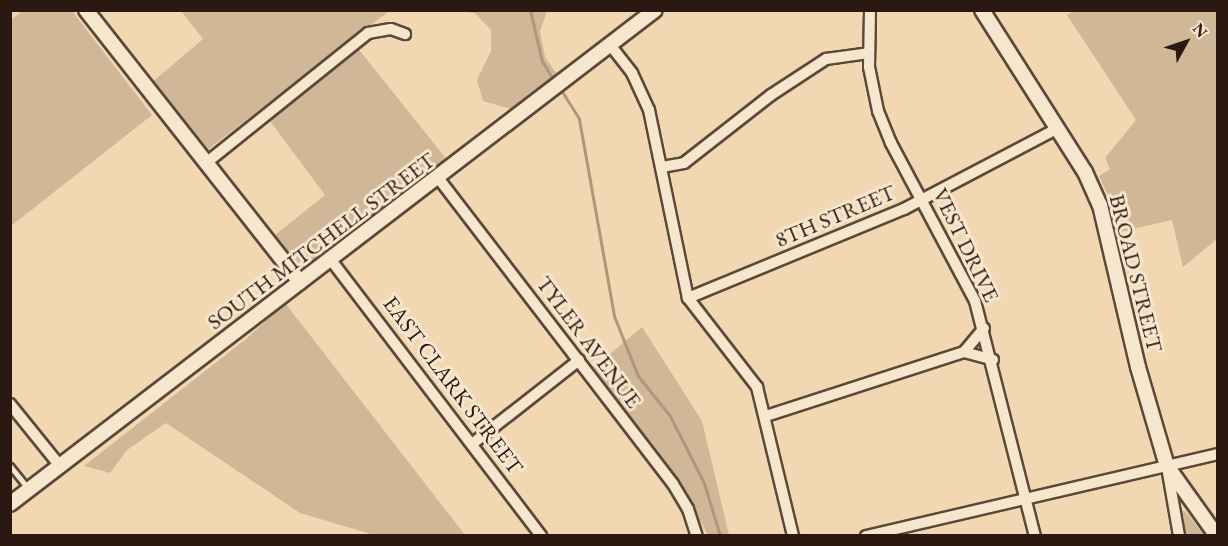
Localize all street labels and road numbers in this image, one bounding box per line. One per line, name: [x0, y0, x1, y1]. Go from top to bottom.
street label: SOUTH MITCHELL STREET: [202, 147, 440, 335]
street label: 8TH STREET: [771, 179, 899, 253]
street label: VEST DRIVE: [927, 184, 1005, 306]
street label: BROAD STREET: [1104, 192, 1168, 354]
street label: TYLER AVENUE: [531, 271, 647, 413]
street label: EAST CLARK STREET: [377, 291, 529, 479]

